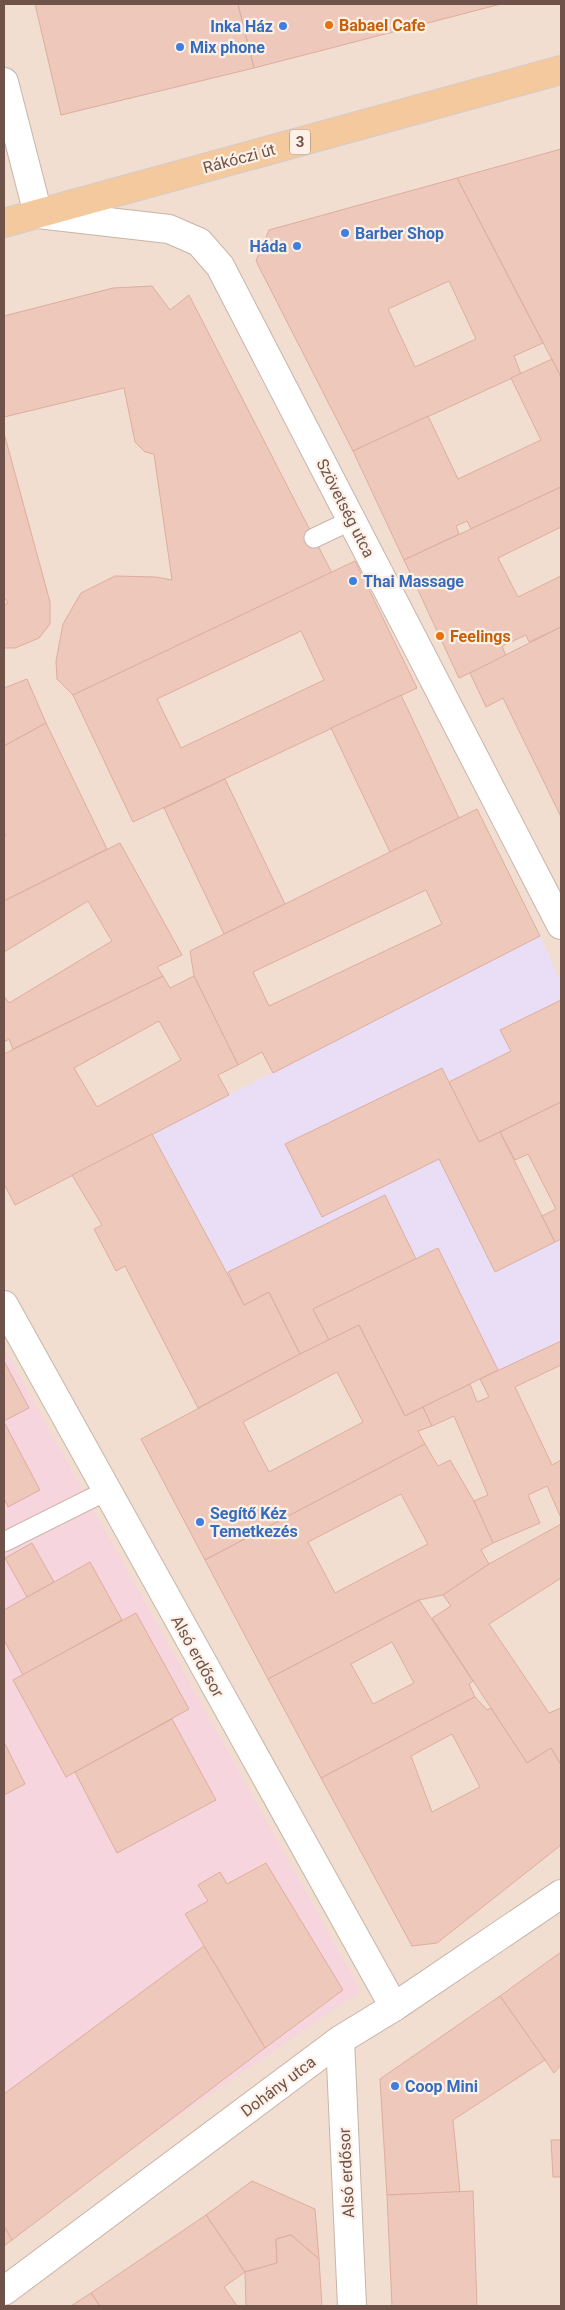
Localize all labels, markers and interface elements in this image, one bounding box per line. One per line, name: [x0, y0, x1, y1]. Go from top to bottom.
place label: Babael Cafe: [339, 16, 426, 35]
place label: Inka Ház: [210, 17, 273, 36]
marker: Babael Cafe: [323, 19, 335, 31]
marker: Inka Ház: [277, 20, 289, 32]
place label: Mix phone: [190, 38, 265, 57]
marker: Mix phone: [174, 41, 186, 53]
road number: 3: [290, 130, 310, 154]
street label: Rákóczi út: [201, 140, 277, 177]
place label: Barber Shop: [355, 224, 444, 243]
marker: Barber Shop: [339, 227, 351, 239]
place label: Háda: [250, 237, 287, 256]
marker: Háda: [291, 240, 303, 252]
street label: Szövetség utca: [312, 456, 379, 561]
place label: Thai Massage: [363, 572, 464, 591]
marker: Thai Massage: [347, 575, 359, 587]
place label: Feelings: [450, 627, 511, 646]
marker: Feelings: [434, 630, 446, 642]
place label: Segítő Kéz Temetkezés: [210, 1504, 298, 1541]
marker: Segítő Kéz Temetkezés: [194, 1516, 206, 1528]
street label: Alsó erdősor: [167, 1612, 228, 1701]
street label: Dohány utca: [237, 2052, 319, 2121]
place label: Coop Mini: [405, 2077, 478, 2096]
marker: Coop Mini: [389, 2080, 401, 2092]
street label: Alsó erdősor: [335, 2127, 358, 2219]

